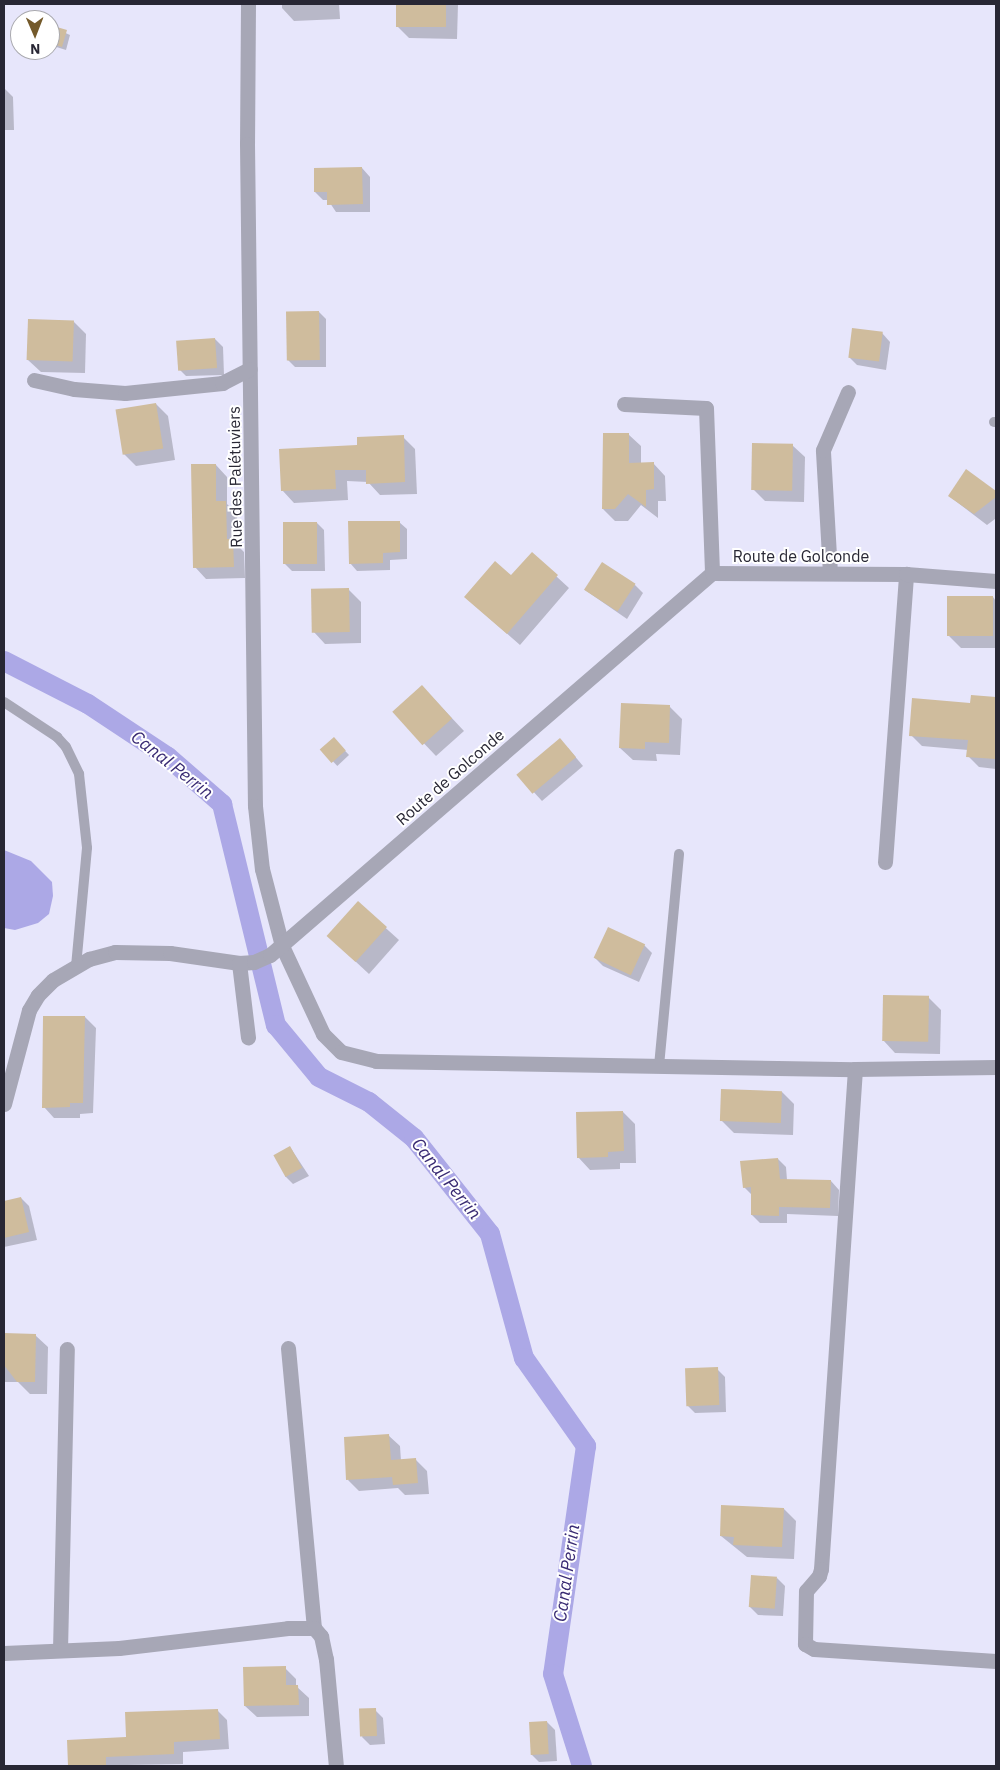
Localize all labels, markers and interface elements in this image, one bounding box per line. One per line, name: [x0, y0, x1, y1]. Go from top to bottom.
north arrow: [10, 10, 60, 60]
text: N: [30, 40, 40, 58]
street label: Rue des Palétuviers: [224, 406, 246, 548]
street label: Route de Golconde: [733, 546, 869, 566]
street label: Route de Golconde: [392, 725, 508, 829]
water label: Canal Perrin: [127, 726, 217, 804]
water label: Canal Perrin: [407, 1134, 485, 1224]
water label: Canal Perrin: [549, 1523, 585, 1623]

